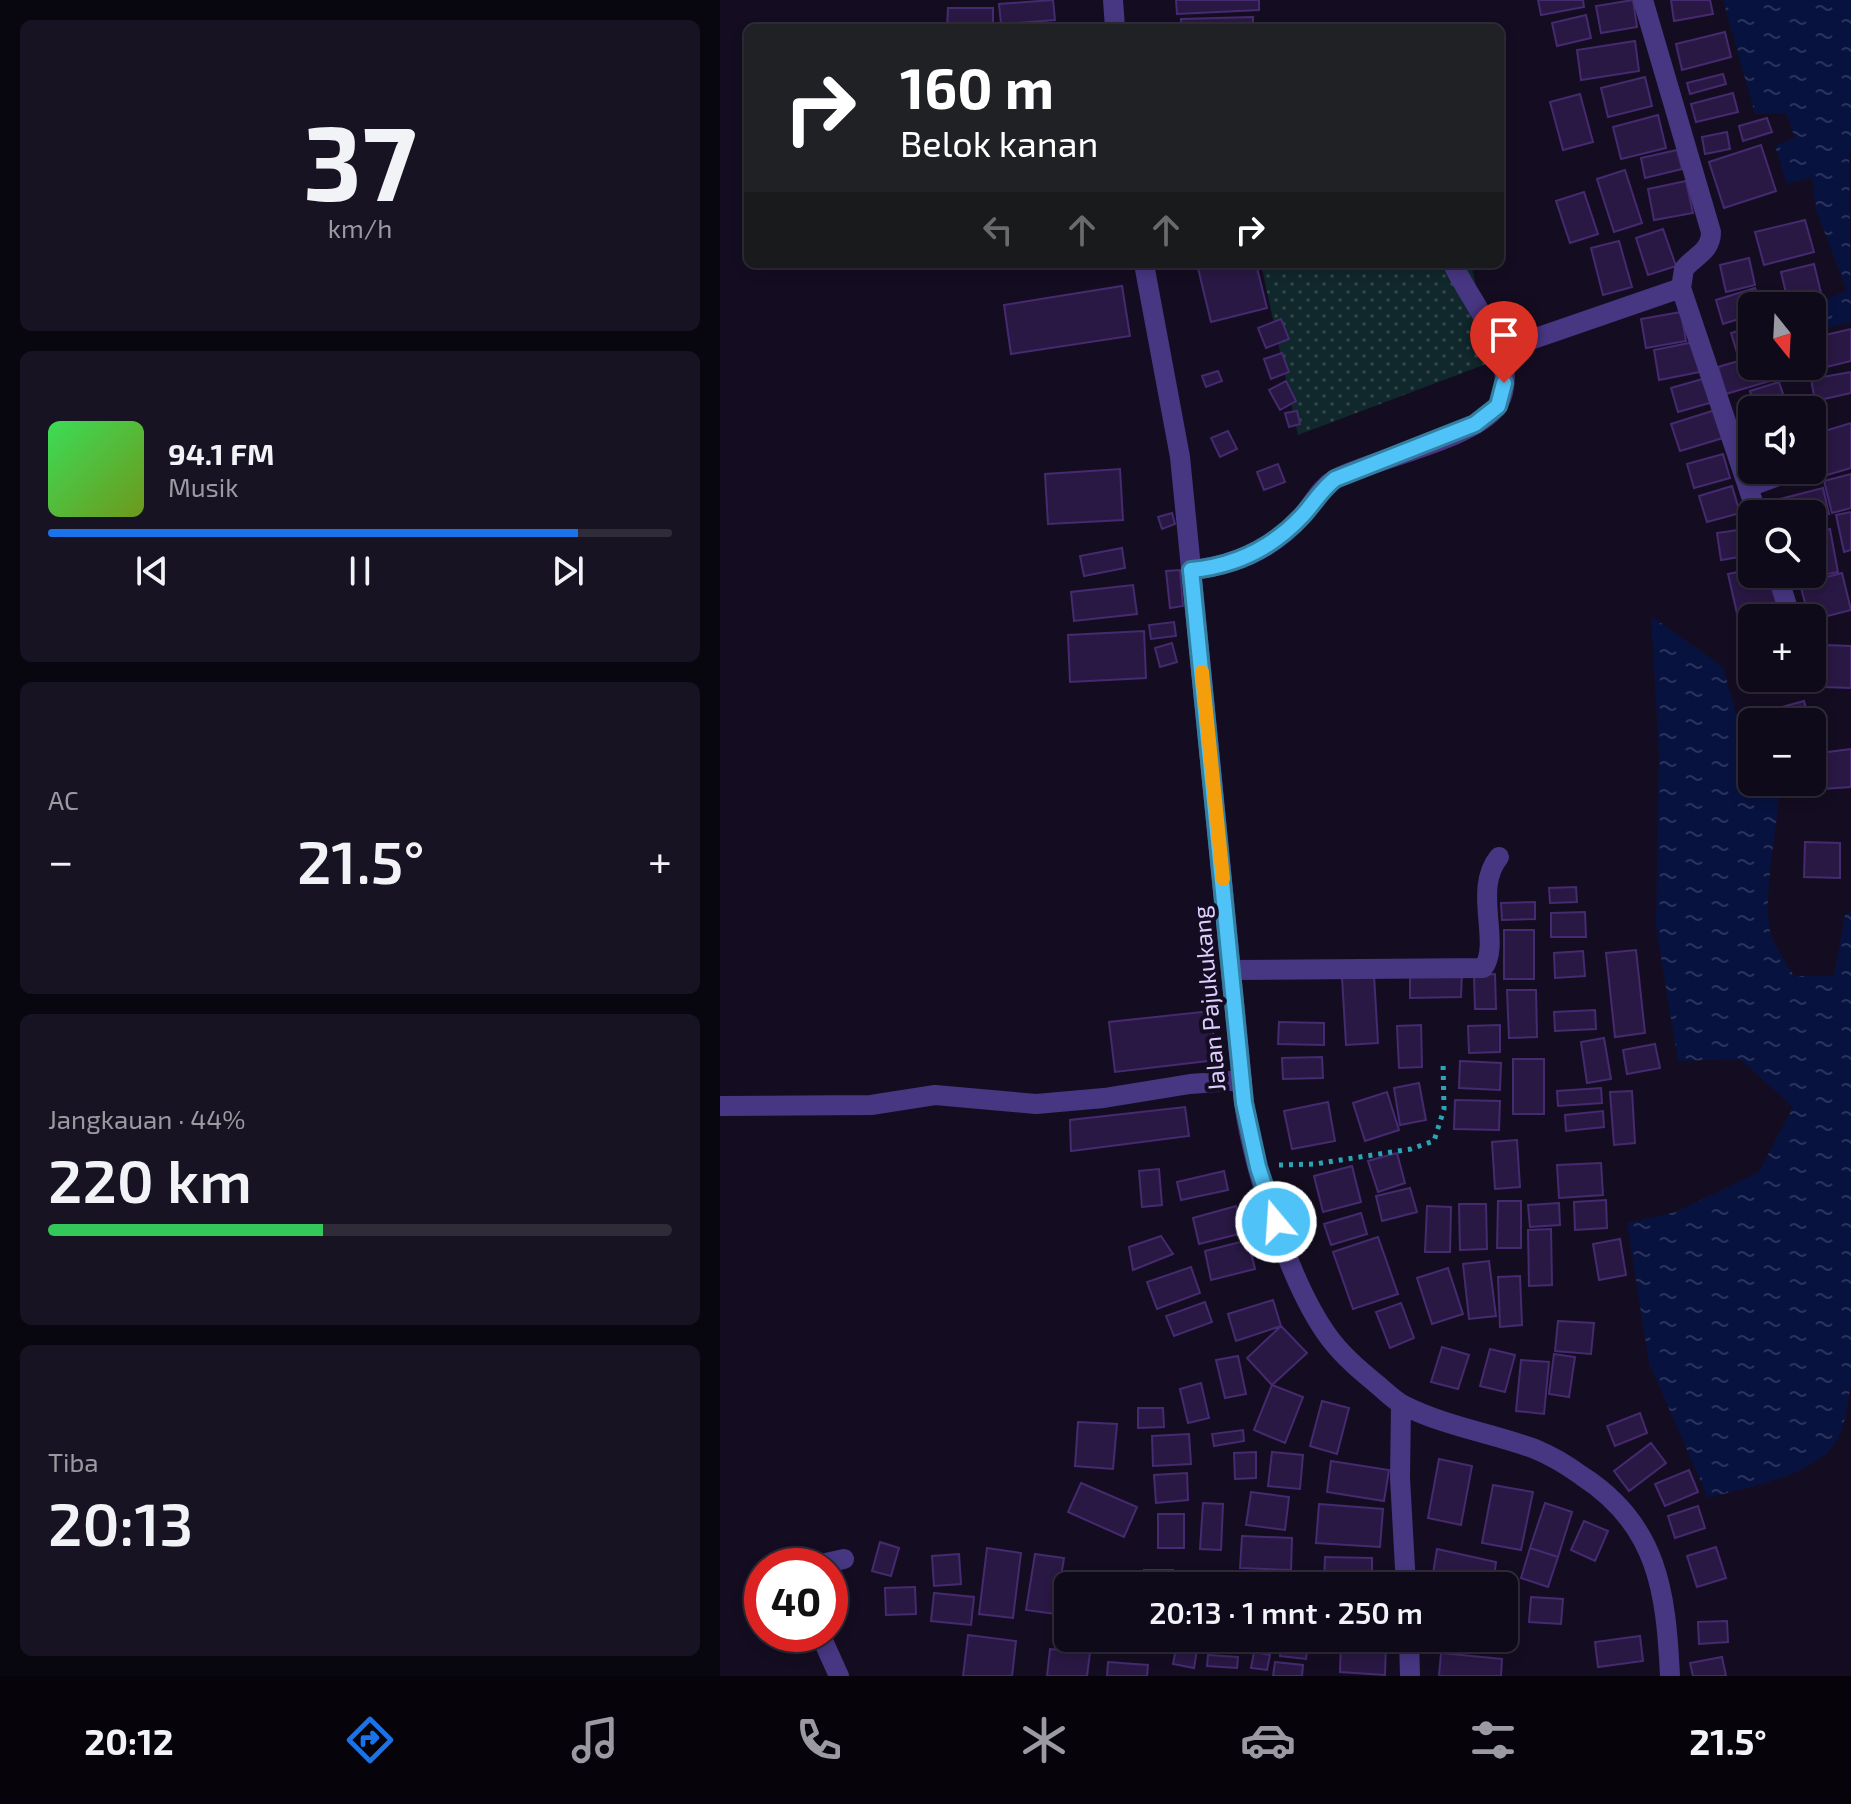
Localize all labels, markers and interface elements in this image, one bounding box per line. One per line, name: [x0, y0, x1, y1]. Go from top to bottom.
text: 160 m: [900, 53, 1054, 120]
icon: right: [768, 56, 872, 160]
text: 37: [303, 97, 417, 222]
text: Belok kanan: [900, 121, 1098, 164]
icon: left: [976, 208, 1020, 252]
icon: ahead: [1060, 208, 1104, 252]
icon: ahead: [1144, 208, 1188, 252]
icon: right: [1228, 208, 1272, 252]
text: km/h: [328, 212, 392, 243]
north arrow: [1738, 292, 1826, 380]
map controls: [1738, 292, 1826, 796]
pin: [1470, 301, 1538, 383]
icon: arrive: [1482, 313, 1526, 357]
button: sound: [1738, 396, 1826, 484]
text: 94.1 FM: [168, 435, 274, 471]
text: Musik: [168, 471, 239, 502]
button: search: [1738, 500, 1826, 588]
icon: previous: [130, 549, 174, 593]
icon: pause: [338, 549, 382, 593]
icon: next: [546, 549, 590, 593]
button: +: [1738, 604, 1826, 692]
button: −: [1738, 708, 1826, 796]
text: AC: [48, 784, 79, 815]
text: 21.5°: [297, 824, 425, 896]
text: −: [48, 833, 74, 886]
text: +: [648, 833, 672, 886]
street label: Jalan Pajukukang: [1185, 905, 1231, 1093]
text: Jangkauan · 44%: [48, 1103, 245, 1134]
text: 220 km: [48, 1143, 252, 1215]
position arrow: [1234, 1180, 1318, 1264]
text: Tiba: [48, 1446, 99, 1477]
text: 20:13: [48, 1486, 193, 1558]
speed limit sign: 40: [744, 1548, 848, 1652]
text: 20:13 · 1 mnt · 250 m: [1149, 1594, 1423, 1630]
icon: directions: [342, 1712, 398, 1768]
icon: music: [567, 1712, 623, 1768]
icon: phone: [791, 1712, 847, 1768]
icon: climate: [1016, 1712, 1072, 1768]
icon: car: [1240, 1712, 1296, 1768]
icon: filters: [1465, 1712, 1521, 1768]
text: 20:12: [84, 1719, 174, 1762]
text: 21.5°: [1689, 1719, 1767, 1762]

